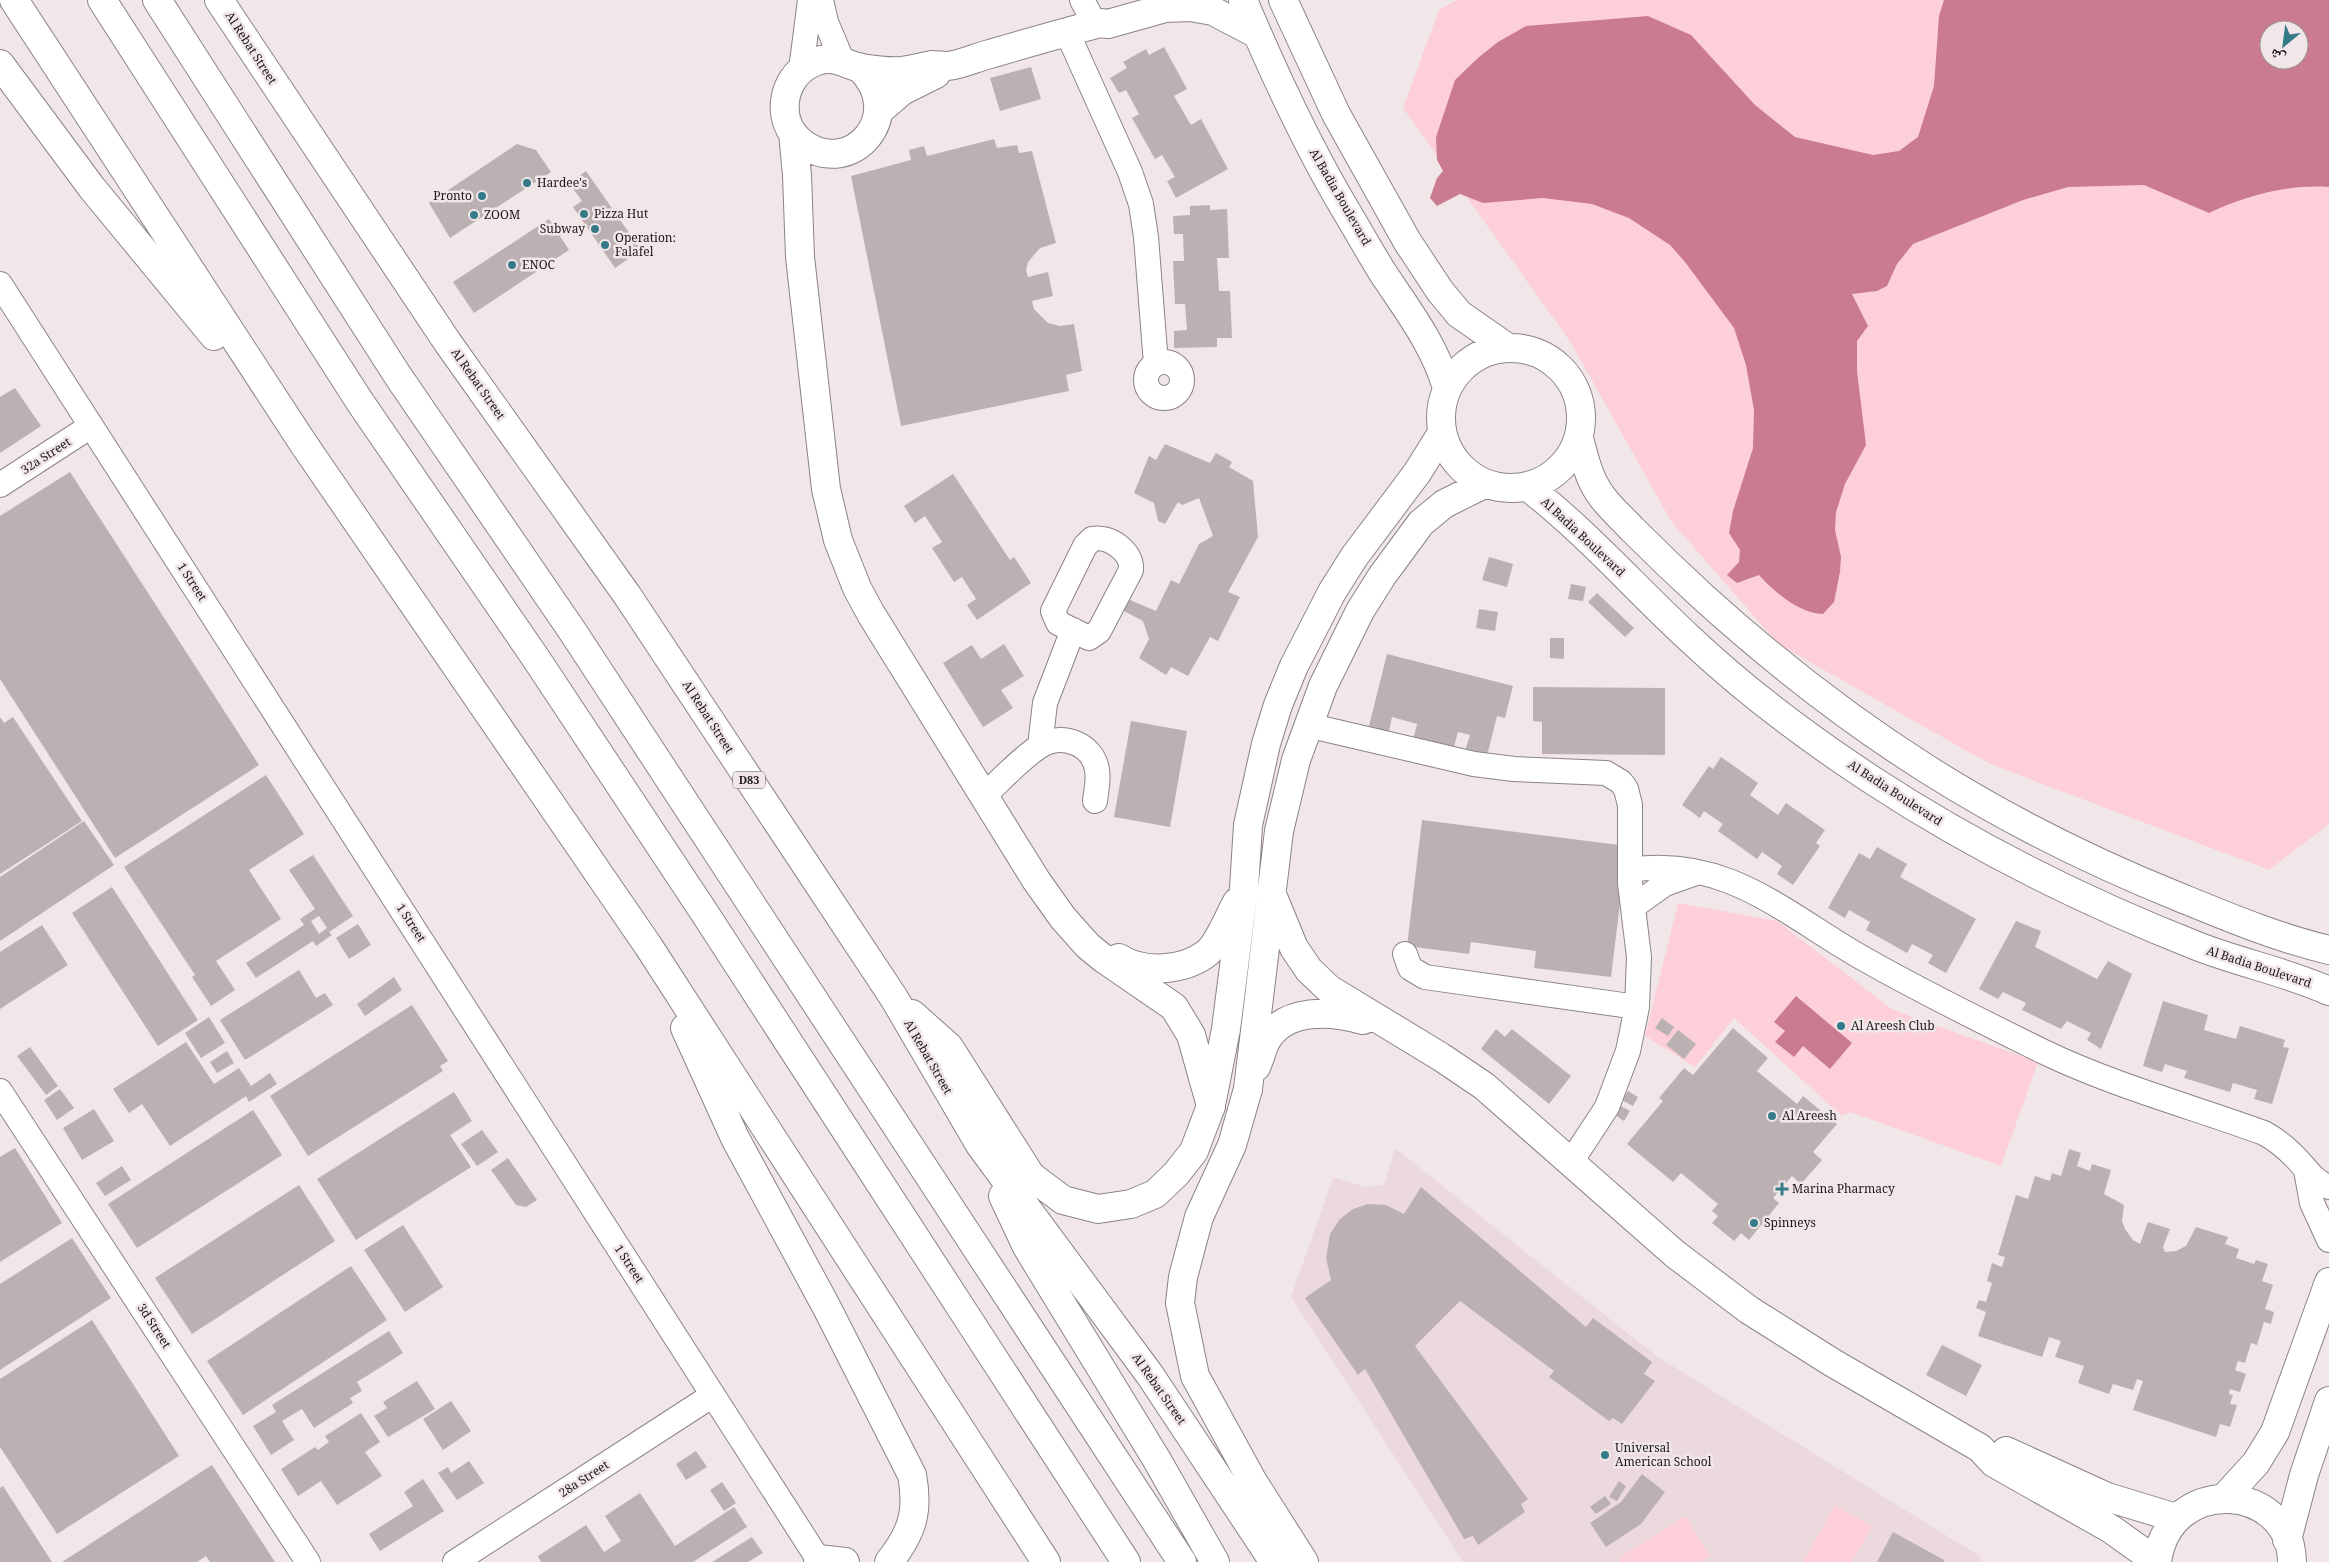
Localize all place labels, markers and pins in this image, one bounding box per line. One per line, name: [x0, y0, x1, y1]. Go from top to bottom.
place label: Hardee's: [537, 174, 587, 195]
marker: Hardee's: [521, 177, 533, 189]
place label: Pronto: [433, 187, 472, 208]
marker: Pronto: [476, 190, 488, 202]
place label: Pizza Hut: [594, 205, 648, 226]
place label: ZOOM: [484, 206, 520, 227]
marker: Pizza Hut: [578, 208, 590, 220]
marker: ZOOM: [468, 209, 480, 221]
place label: Subway: [540, 220, 585, 241]
marker: Subway: [589, 223, 601, 235]
place label: Operation: Falafel: [615, 229, 676, 264]
marker: Operation: Falafel: [599, 239, 611, 251]
place label: ENOC: [522, 256, 555, 277]
marker: ENOC: [506, 259, 518, 271]
place label: Al Areesh Club: [1851, 1017, 1935, 1038]
marker: Al Areesh Club: [1835, 1020, 1847, 1032]
place label: Al Areesh: [1782, 1107, 1837, 1128]
marker: Al Areesh: [1766, 1110, 1778, 1122]
place label: Marina Pharmacy: [1792, 1180, 1895, 1201]
marker: Marina Pharmacy: [1776, 1183, 1788, 1195]
place label: Spinneys: [1764, 1214, 1816, 1235]
marker: Spinneys: [1748, 1217, 1760, 1229]
place label: Universal American School: [1615, 1439, 1712, 1474]
marker: Universal American School: [1599, 1449, 1611, 1461]

